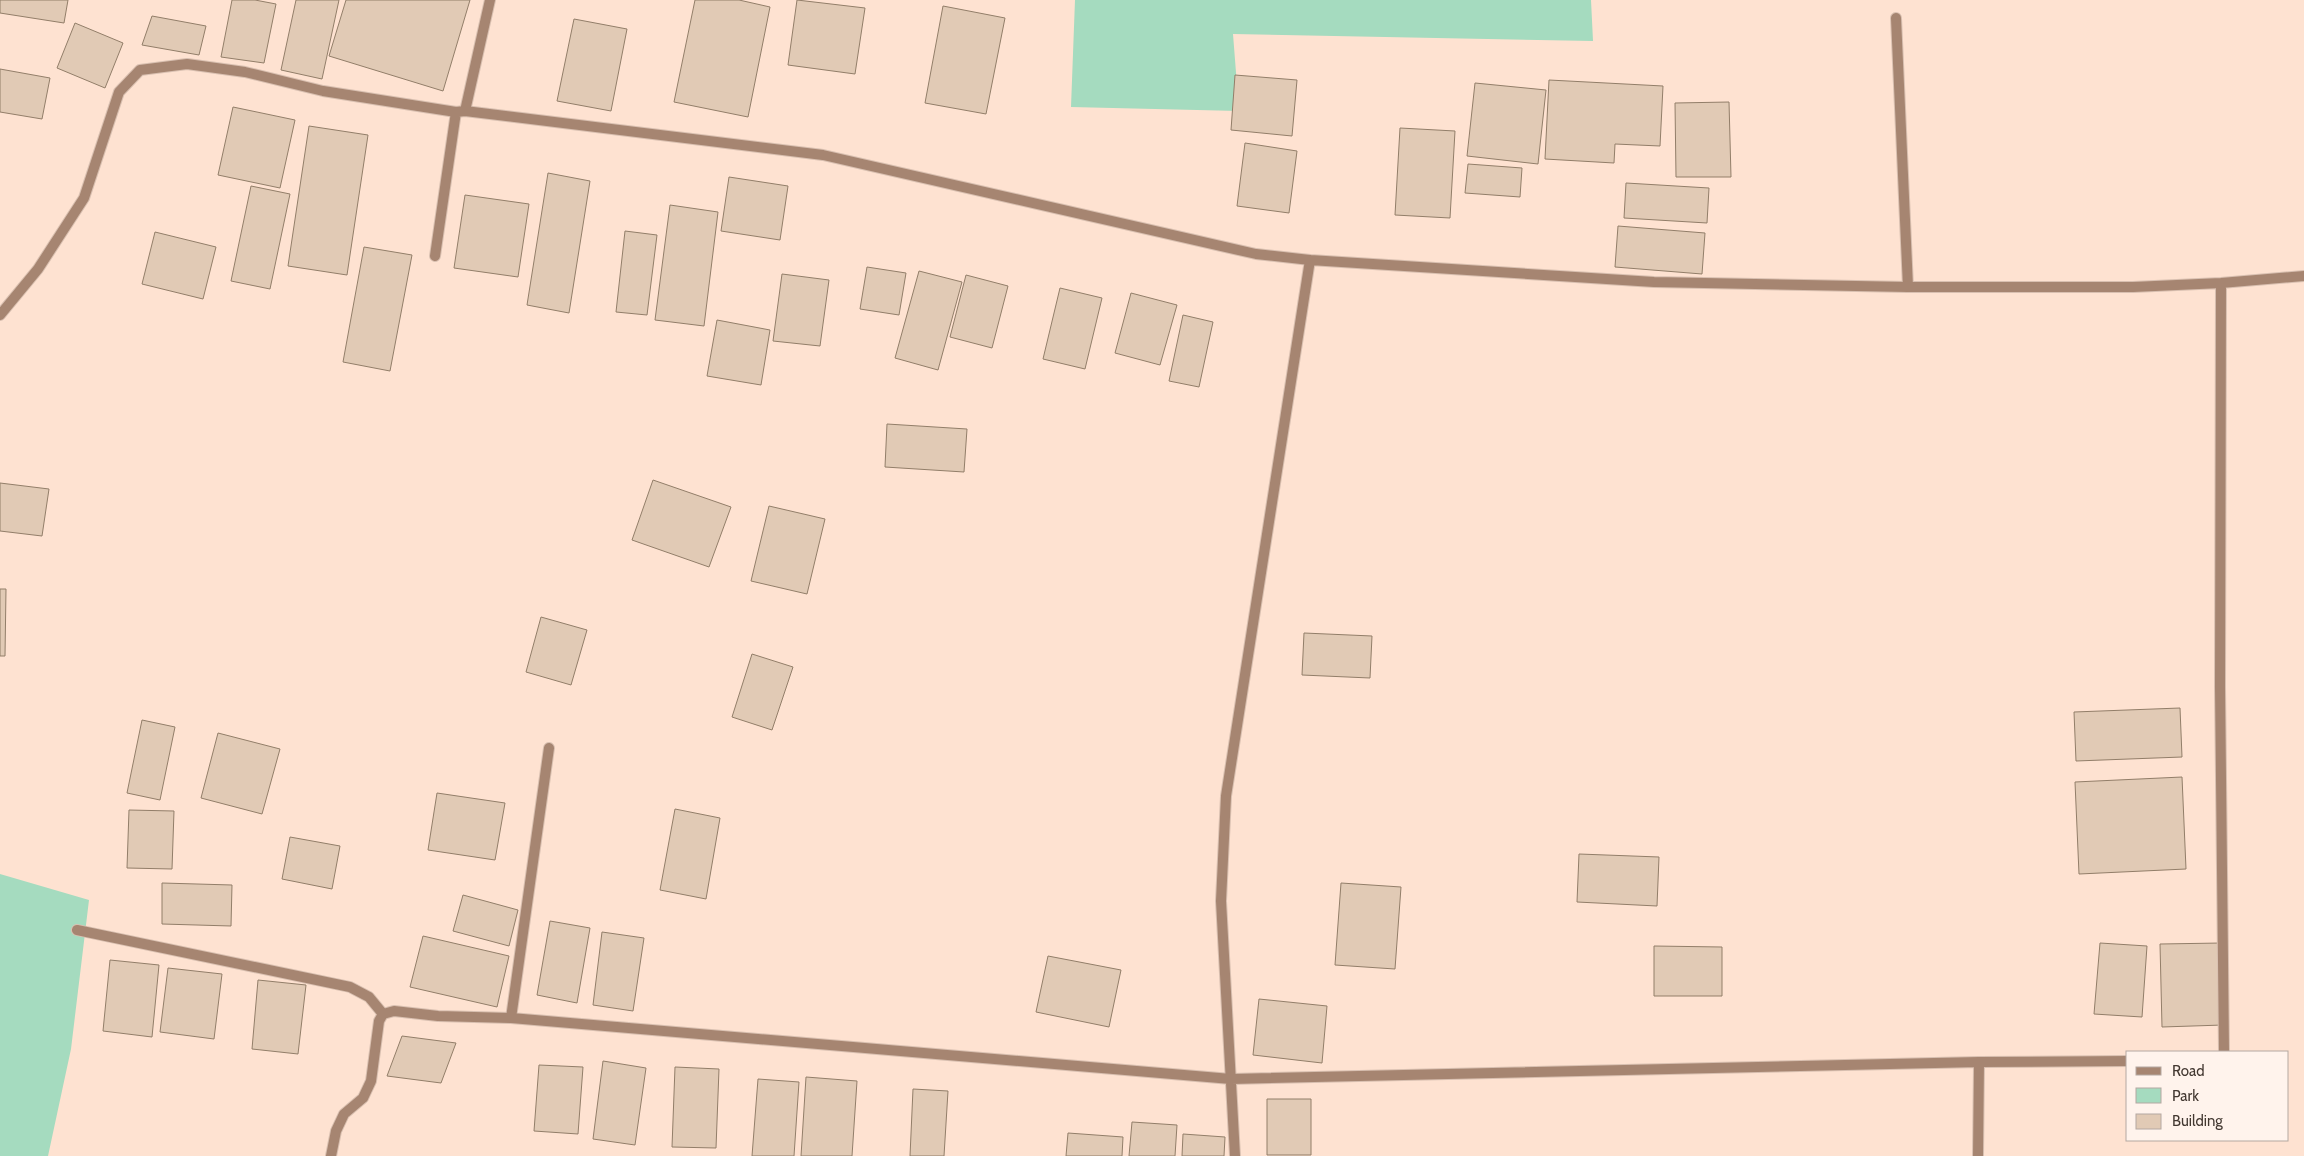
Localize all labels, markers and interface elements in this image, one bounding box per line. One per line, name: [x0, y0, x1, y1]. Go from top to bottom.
legend: [2126, 1051, 2289, 1141]
text: Road: [2172, 1062, 2205, 1080]
text: Park: [2172, 1087, 2199, 1105]
text: Building: [2172, 1112, 2223, 1130]

